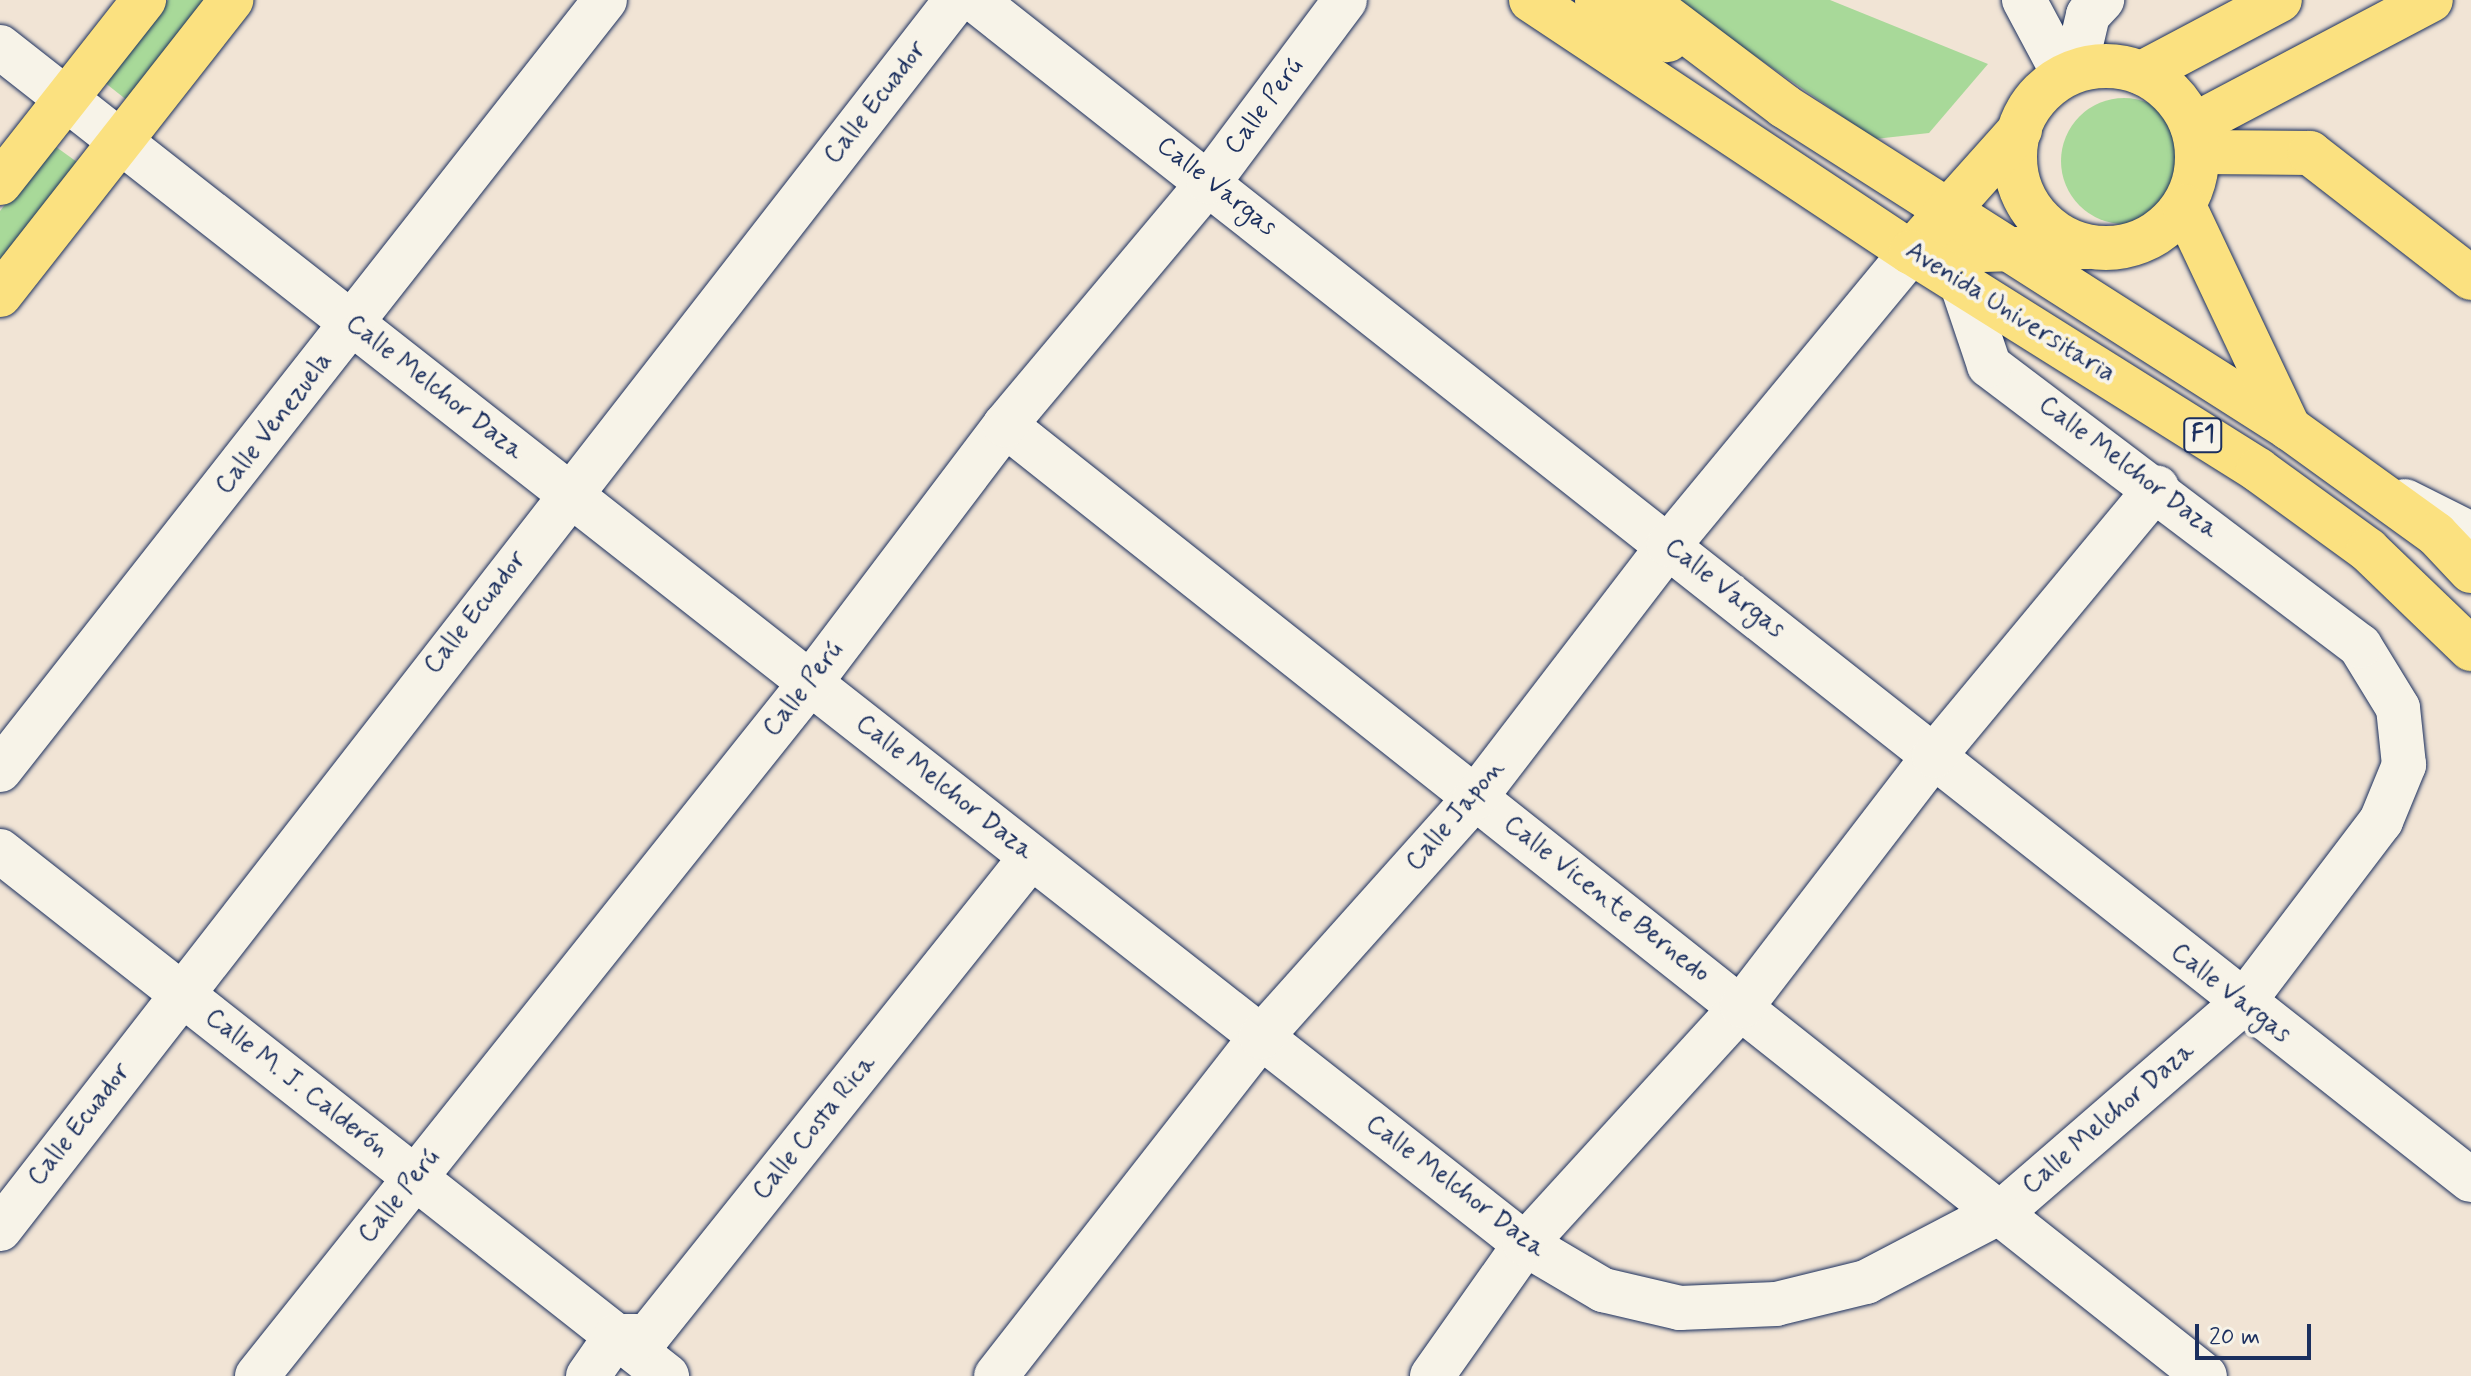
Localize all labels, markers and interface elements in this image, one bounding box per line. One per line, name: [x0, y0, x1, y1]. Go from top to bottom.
street label: Calle Ecuador: [818, 34, 934, 172]
street label: Calle Perú: [1219, 53, 1311, 161]
street label: Calle Vargas: [1151, 132, 1281, 242]
street label: Avenida Universitaria: [1900, 236, 2120, 390]
street label: Calle Melchor Daza: [339, 309, 529, 467]
street label: Calle Venezuela: [208, 345, 342, 503]
street label: Calle Melchor Daza: [2032, 390, 2224, 546]
road number: F1: [2183, 415, 2223, 455]
street label: Calle Vargas: [1659, 534, 1789, 644]
street label: Calle Ecuador: [418, 544, 534, 682]
street label: Calle Perú: [757, 636, 851, 744]
street label: Calle Melchor Daza: [849, 709, 1039, 867]
street label: Calle Japon: [1401, 755, 1511, 877]
street label: Calle Vicente Bernedo: [1495, 809, 1717, 991]
street label: Calle Vargas: [2165, 939, 2295, 1049]
street label: Calle M. J. Calderón: [198, 1003, 394, 1165]
street label: Calle Melchor Daza: [2017, 1036, 2201, 1202]
street label: Calle Costa Rica: [747, 1050, 883, 1206]
street label: Calle Ecuador: [22, 1056, 138, 1194]
street label: Calle Melchor Daza: [1359, 1109, 1551, 1265]
street label: Calle Perú: [353, 1144, 447, 1250]
scale bar: [2199, 1308, 2315, 1358]
text: 20 m: [2209, 1322, 2260, 1353]

